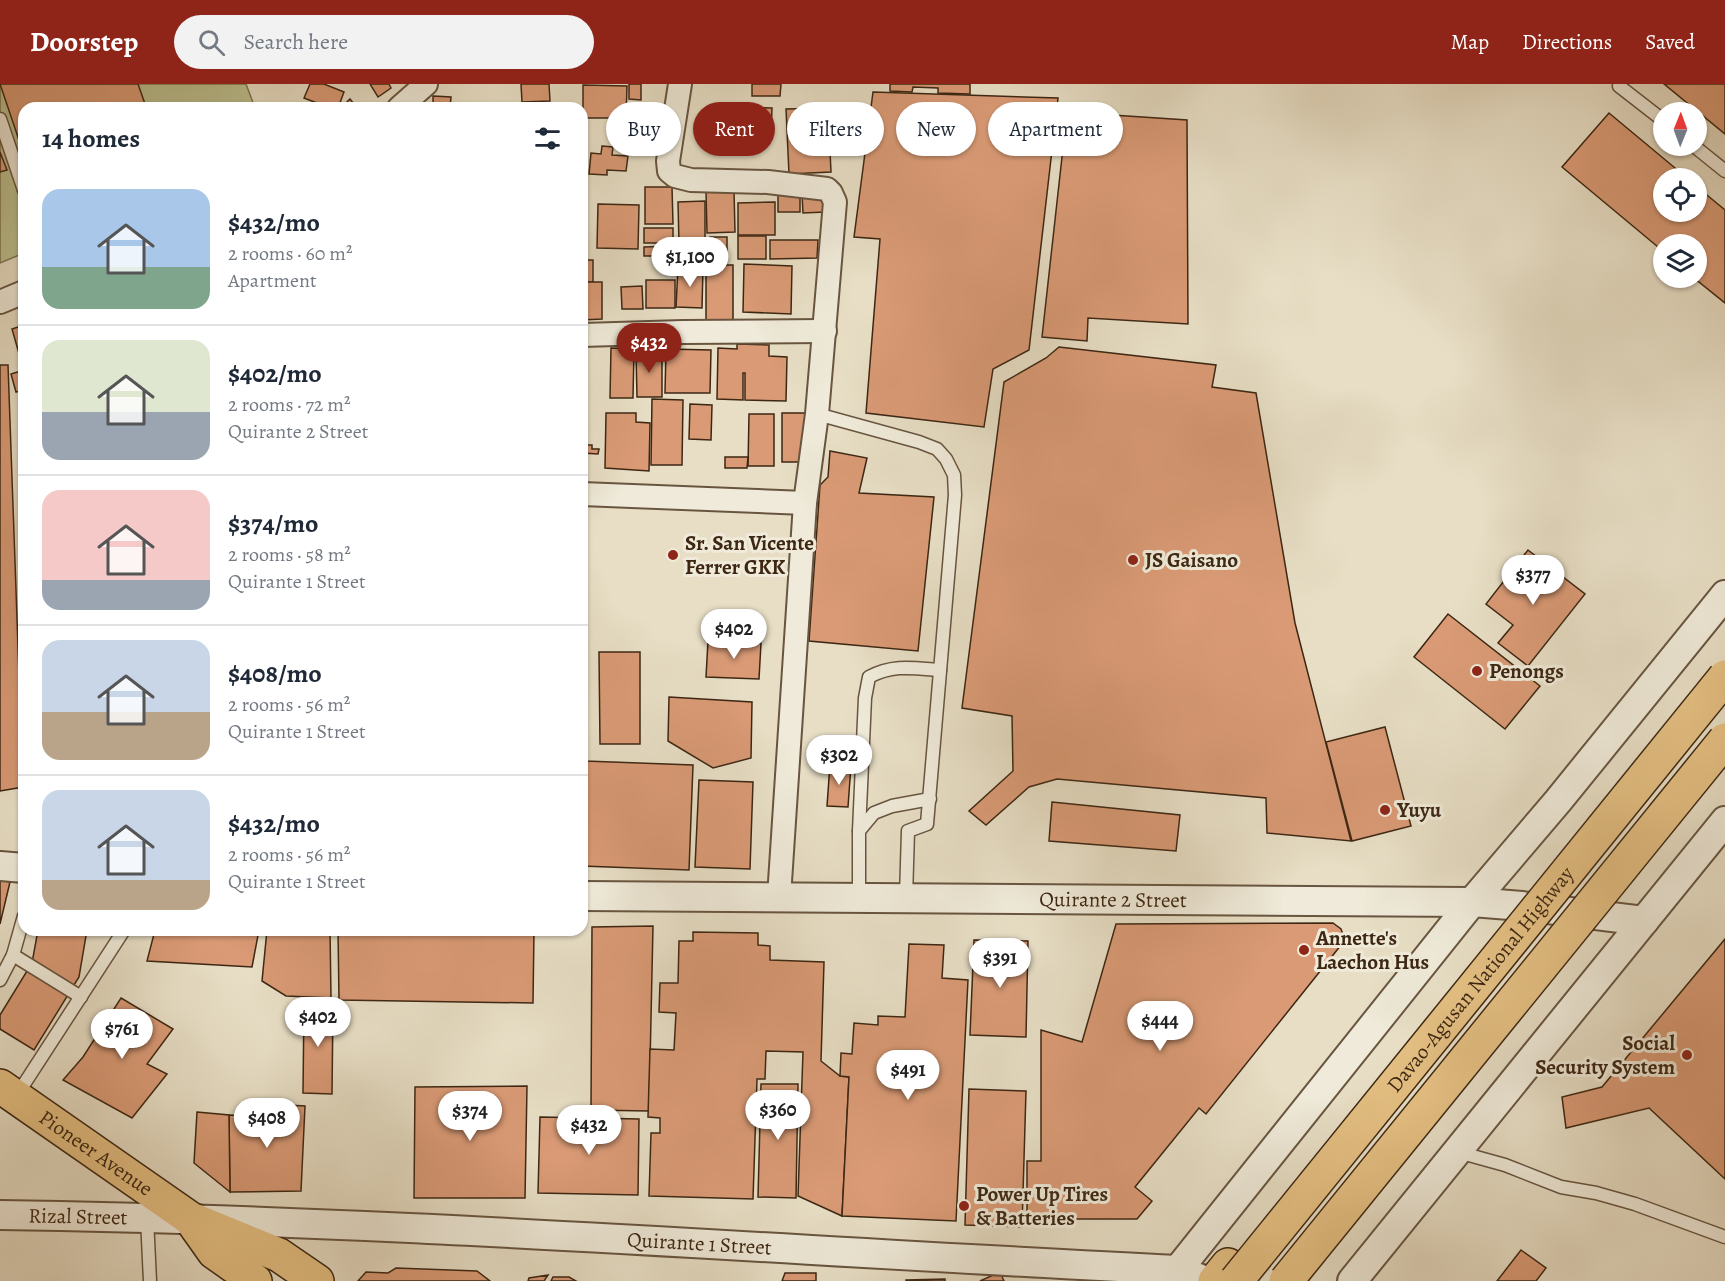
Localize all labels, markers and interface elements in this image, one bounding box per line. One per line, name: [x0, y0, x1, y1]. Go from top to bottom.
search box: [174, 15, 594, 69]
text: Doorstep: [30, 23, 138, 61]
icon: search: [195, 26, 228, 59]
text: Search here: [243, 27, 348, 57]
text: Map: [1451, 28, 1489, 56]
text: Directions: [1522, 28, 1612, 56]
text: Saved: [1645, 28, 1695, 56]
chip: Buy: [606, 102, 681, 156]
chip: Rent: [693, 102, 775, 156]
chip: Filters: [787, 102, 884, 156]
chip: New: [896, 102, 976, 156]
chip: Apartment: [988, 102, 1123, 156]
north arrow: [1653, 102, 1707, 156]
map controls: [1653, 102, 1707, 288]
text: 14 homes: [42, 121, 140, 156]
icon: filters: [531, 122, 564, 155]
button: locate: [1653, 168, 1707, 222]
text: $432/mo: [228, 205, 320, 240]
icon: home: [90, 213, 162, 285]
button: layers: [1653, 234, 1707, 288]
pin: $1,100: [641, 237, 739, 288]
text: 2 rooms · 60 m²: [228, 240, 352, 267]
text: $1,100: [665, 243, 715, 270]
text: Apartment: [228, 267, 317, 294]
pin: $432: [613, 323, 685, 374]
text: $432: [631, 329, 667, 356]
text: $402/mo: [228, 356, 322, 391]
icon: home: [90, 364, 162, 436]
text: 2 rooms · 72 m²: [228, 391, 350, 418]
text: Quirante 2 Street: [228, 418, 368, 445]
text: $374/mo: [228, 506, 318, 541]
icon: home: [90, 514, 162, 586]
place label: Sr. San Vicente Ferrer GKK: [685, 529, 814, 581]
text: 2 rooms · 58 m²: [228, 541, 351, 568]
place label: JS Gaisano: [1145, 546, 1238, 574]
marker: Sr. San Vicente Ferrer GKK: [666, 548, 680, 562]
marker: JS Gaisano: [1126, 553, 1140, 567]
pin: $377: [1497, 555, 1569, 606]
text: $377: [1516, 561, 1551, 588]
text: Quirante 1 Street: [228, 568, 366, 595]
pin: $402: [698, 609, 770, 660]
text: $402: [715, 615, 753, 642]
text: $408/mo: [228, 656, 322, 691]
place label: Penongs: [1489, 657, 1564, 685]
icon: home: [90, 664, 162, 736]
marker: Penongs: [1470, 664, 1484, 678]
text: 2 rooms · 56 m²: [228, 691, 350, 718]
text: Quirante 1 Street: [228, 718, 366, 745]
pin: $302: [803, 735, 875, 786]
text: $302: [820, 741, 858, 768]
place label: Yuyu: [1396, 796, 1442, 824]
marker: Yuyu: [1378, 803, 1392, 817]
text: $432/mo: [228, 806, 320, 841]
icon: home: [90, 814, 162, 886]
text: 2 rooms · 56 m²: [228, 841, 350, 868]
street label: Davao-Agusan National Highway: [1380, 860, 1580, 1098]
text: Quirante 1 Street: [228, 868, 366, 895]
street label: Quirante 2 Street: [1039, 885, 1187, 914]
place label: Annette's Laechon Hus: [1315, 924, 1429, 976]
pin: $391: [964, 938, 1036, 989]
marker: Annette's Laechon Hus: [1297, 943, 1311, 957]
text: $391: [983, 944, 1017, 971]
pin: $402: [282, 997, 354, 1048]
pin: $444: [1124, 1001, 1196, 1052]
text: $402: [299, 1003, 337, 1030]
text: $444: [1141, 1007, 1179, 1034]
pin: $761: [86, 1009, 158, 1060]
text: $761: [105, 1015, 139, 1042]
place label: Social Security System: [1535, 1029, 1675, 1081]
marker: Social Security System: [1680, 1048, 1694, 1062]
pin: $491: [872, 1050, 944, 1101]
text: $491: [890, 1056, 926, 1083]
pin: $360: [742, 1090, 814, 1141]
pin: $374: [434, 1091, 506, 1142]
text: $360: [759, 1096, 797, 1123]
text: $374: [452, 1097, 488, 1124]
pin: $408: [231, 1098, 303, 1149]
street label: Pioneer Avenue: [33, 1103, 159, 1202]
text: $408: [248, 1104, 286, 1131]
pin: $432: [553, 1105, 625, 1156]
text: $432: [571, 1111, 607, 1138]
place label: Power Up Tires & Batteries: [976, 1180, 1108, 1232]
marker: Power Up Tires & Batteries: [957, 1199, 971, 1213]
street label: Rizal Street: [28, 1201, 128, 1231]
street label: Quirante 1 Street: [626, 1225, 772, 1262]

